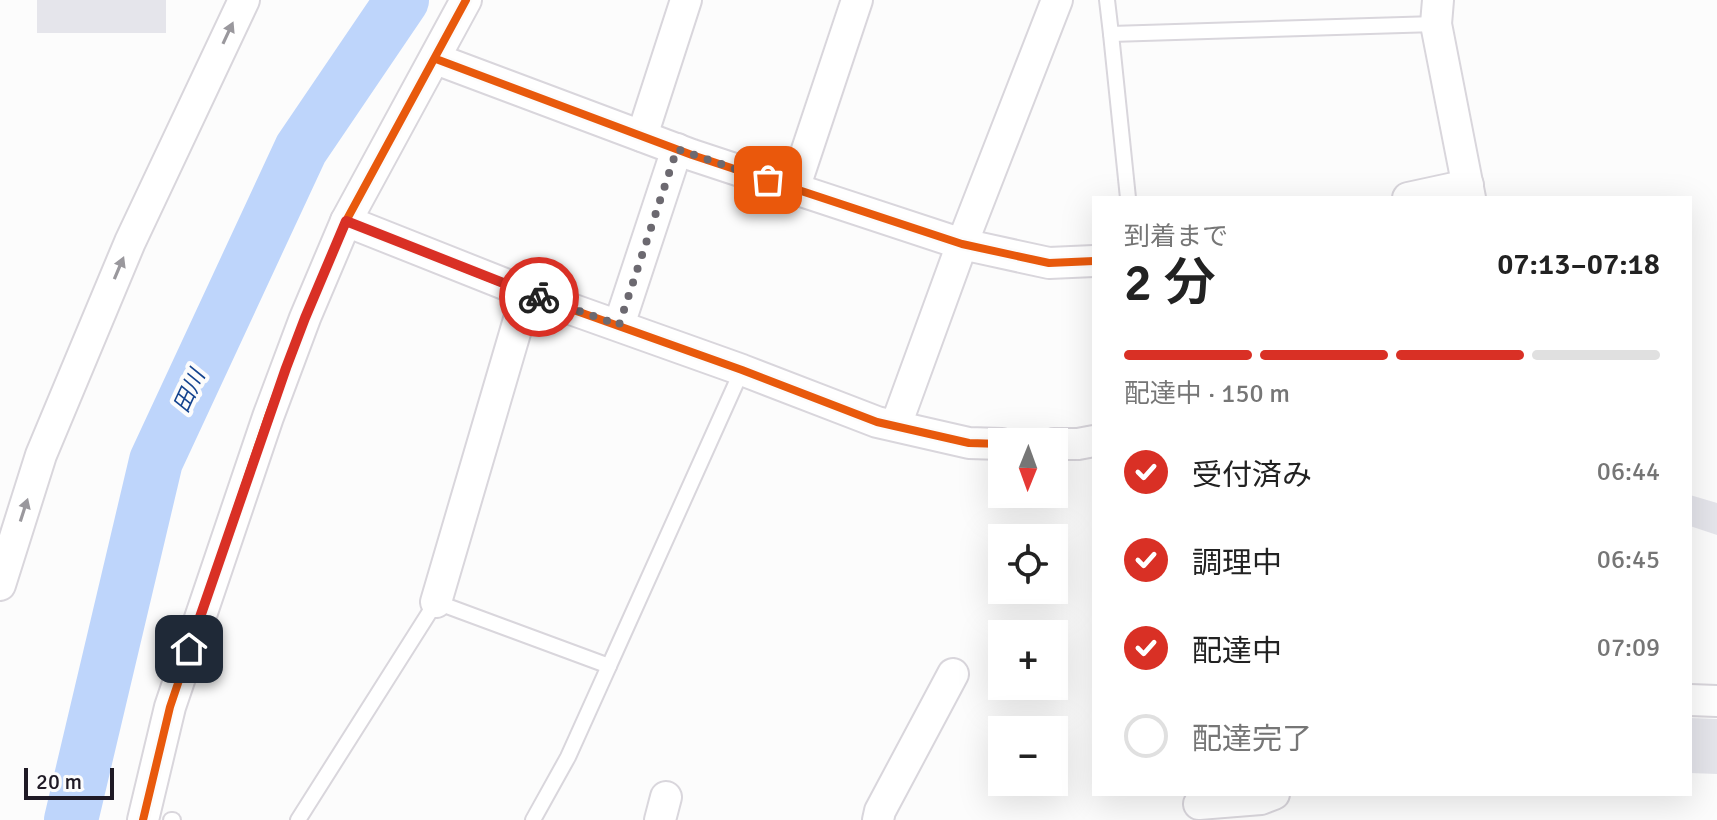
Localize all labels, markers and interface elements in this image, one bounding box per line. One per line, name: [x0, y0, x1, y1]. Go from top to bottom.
one-way arrow: [221, 21, 235, 44]
pin: [734, 146, 802, 214]
icon: bag: [746, 158, 790, 202]
text: 到着まで: [1124, 221, 1228, 253]
text: 07:13–07:18: [1497, 246, 1660, 283]
text: 2 分: [1124, 251, 1216, 315]
one-way arrow: [112, 256, 125, 280]
courier: [499, 257, 579, 337]
icon: bike: [517, 275, 561, 319]
water label: 田川: [167, 364, 211, 417]
text: 配達中 · 150 m: [1124, 378, 1290, 410]
north arrow: [988, 428, 1068, 508]
map controls: [988, 428, 1068, 796]
icon: check: [1124, 450, 1168, 494]
text: 06:44: [1597, 456, 1660, 488]
text: 受付済み: [1192, 457, 1312, 494]
one-way arrow: [18, 498, 31, 522]
button: locate: [988, 524, 1068, 604]
icon: check: [1124, 538, 1168, 582]
text: 06:45: [1597, 544, 1660, 576]
text: 調理中: [1192, 545, 1282, 582]
pin: [155, 615, 223, 683]
button: +: [988, 620, 1068, 700]
icon: check: [1124, 626, 1168, 670]
icon: home: [167, 627, 211, 671]
text: 07:09: [1597, 632, 1660, 664]
text: 配達中: [1192, 633, 1282, 670]
button: −: [988, 716, 1068, 796]
text: 配達完了: [1192, 721, 1312, 758]
scale bar: [24, 764, 114, 800]
text: 20 m: [36, 768, 82, 795]

